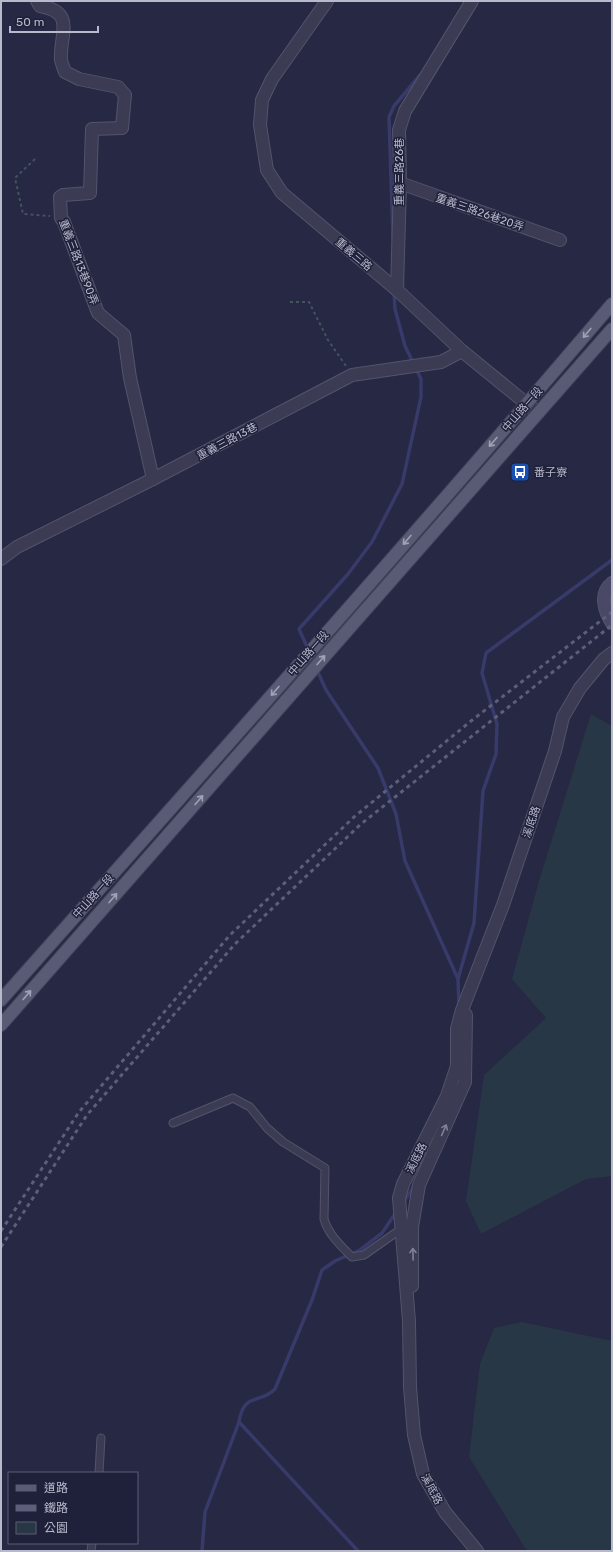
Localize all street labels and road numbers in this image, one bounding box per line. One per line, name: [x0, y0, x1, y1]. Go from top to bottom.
street label: 重義三路26巷: [393, 138, 406, 206]
street label: 重義三路26巷20弄: [434, 191, 526, 234]
street label: 重義三路13巷90弄: [56, 217, 101, 307]
street label: 重義三路: [333, 235, 375, 274]
street label: 中山路一段: [499, 384, 545, 434]
street label: 重義三路13巷: [195, 420, 260, 463]
street label: 中山路一段: [285, 628, 331, 678]
street label: 溪底路: [520, 804, 543, 840]
street label: 中山路一段: [70, 872, 117, 921]
street label: 溪底路: [403, 1141, 430, 1176]
street label: 溪底路: [418, 1472, 445, 1507]

